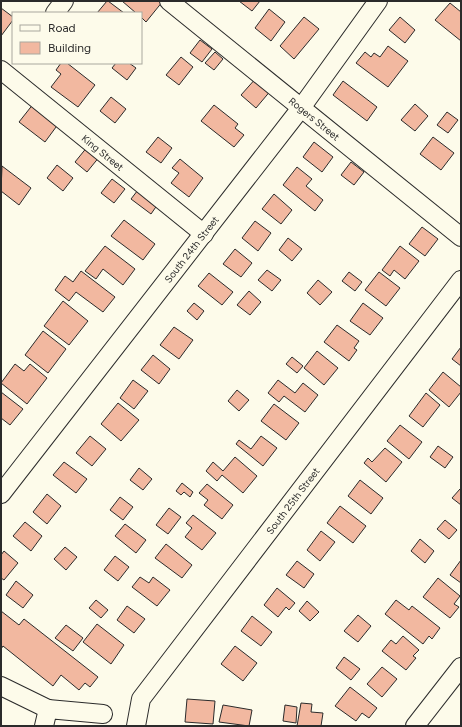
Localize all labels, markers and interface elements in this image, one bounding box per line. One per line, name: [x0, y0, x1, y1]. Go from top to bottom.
legend: [12, 12, 142, 64]
text: Road: [48, 21, 76, 35]
text: Building: [48, 41, 91, 55]
street label: Rogers Street: [286, 94, 342, 144]
street label: King Street: [79, 132, 126, 174]
street label: South 24th Street: [162, 213, 222, 286]
street label: South 25th Street: [263, 465, 323, 537]

